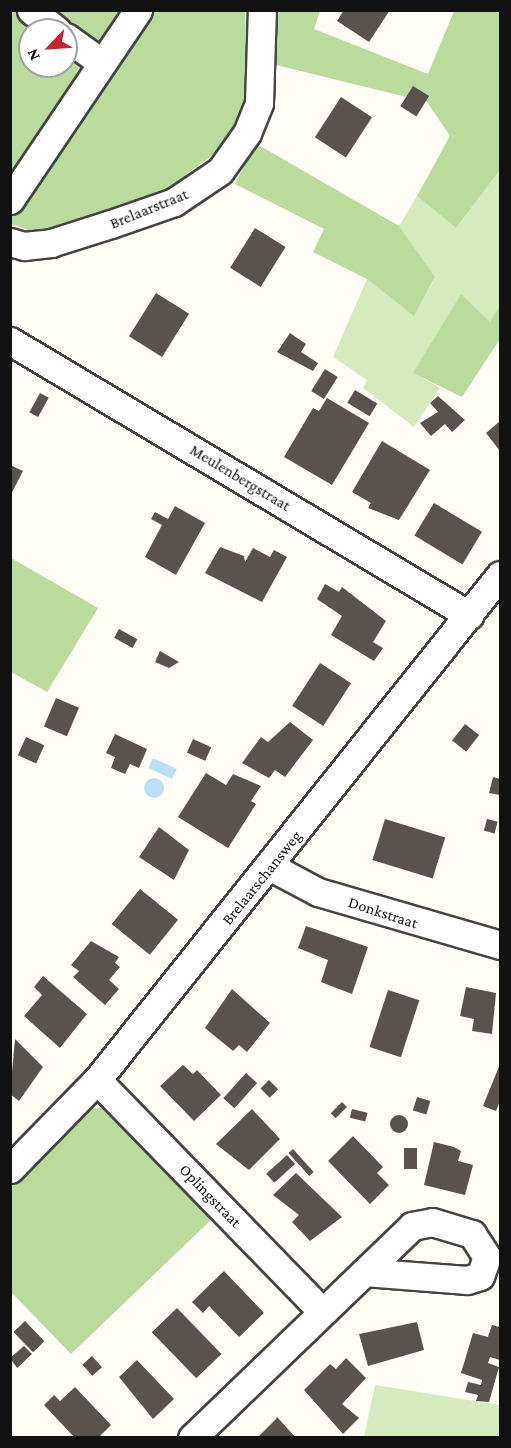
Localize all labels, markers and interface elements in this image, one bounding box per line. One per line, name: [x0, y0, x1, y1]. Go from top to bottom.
north arrow: [18, 18, 78, 78]
text: N: [23, 46, 43, 64]
street label: Brelaarstraat: [107, 185, 191, 233]
street label: Meulenbergstraat: [186, 440, 294, 516]
street label: Brelaarschansweg: [218, 827, 306, 929]
street label: Donkstraat: [346, 893, 420, 933]
street label: Oplingstraat: [175, 1160, 245, 1232]

